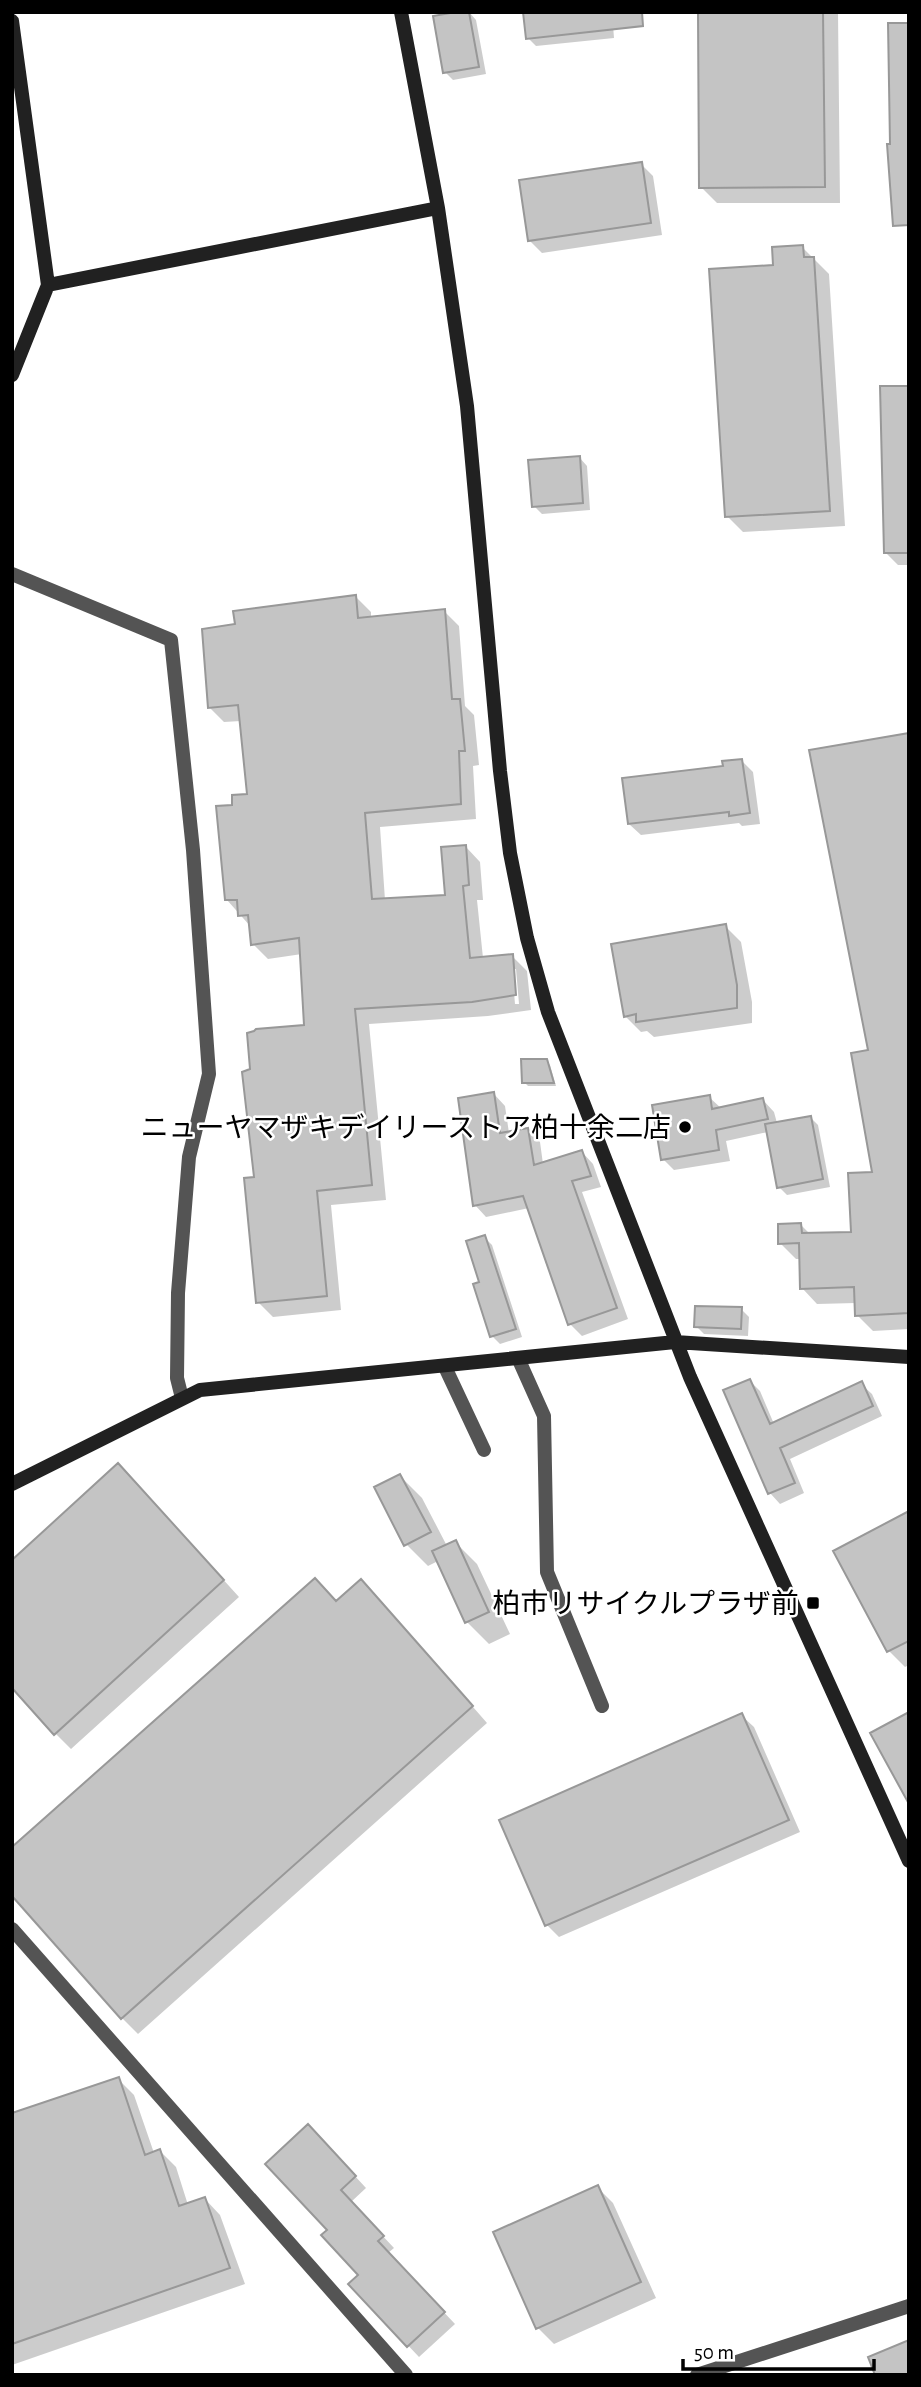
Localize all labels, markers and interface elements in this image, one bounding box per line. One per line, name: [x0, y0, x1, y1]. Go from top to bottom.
place label: ニューヤマザキデイリーストア柏十余二店: [140, 1113, 671, 1143]
marker: ニューヤマザキデイリーストア柏十余二店: [677, 1119, 693, 1135]
place label: 柏市リサイクルプラザ前: [492, 1589, 799, 1619]
marker: 柏市リサイクルプラザ前: [805, 1595, 821, 1611]
scale bar: [683, 2328, 874, 2372]
text: 50 m: [694, 2342, 734, 2363]

